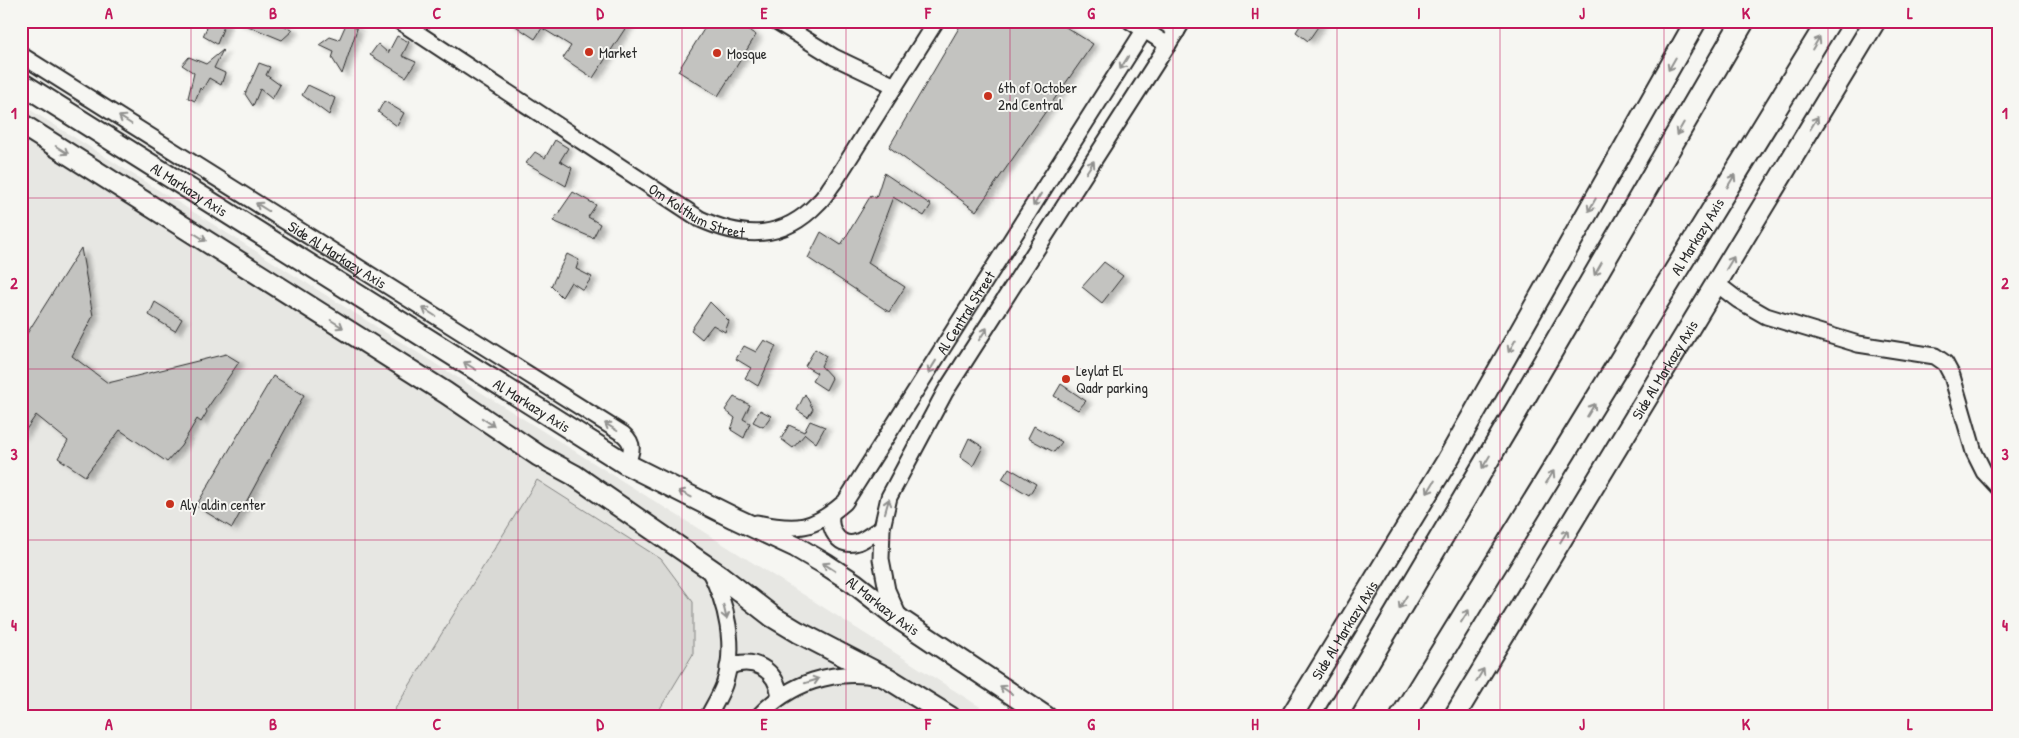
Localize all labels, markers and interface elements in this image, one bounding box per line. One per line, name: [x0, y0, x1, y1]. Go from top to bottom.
text: A: [105, 2, 113, 24]
text: B: [269, 2, 277, 24]
text: C: [433, 2, 442, 24]
text: D: [596, 2, 604, 24]
text: E: [760, 2, 768, 24]
text: F: [924, 2, 932, 24]
text: G: [1087, 2, 1095, 24]
text: H: [1251, 2, 1259, 24]
text: I: [1417, 2, 1421, 24]
text: J: [1579, 2, 1585, 24]
text: K: [1742, 2, 1751, 24]
text: L: [1907, 2, 1913, 24]
one-way arrow: [1811, 36, 1821, 50]
place label: Market: [599, 42, 638, 63]
place label: Mosque: [727, 43, 767, 64]
marker: Market: [583, 46, 595, 58]
marker: Mosque: [711, 47, 723, 59]
one-way arrow: [1119, 55, 1129, 69]
one-way arrow: [1667, 56, 1677, 70]
place label: 6th of October 2nd Central: [998, 77, 1077, 115]
marker: 6th of October 2nd Central: [982, 90, 994, 102]
text: 1: [11, 102, 17, 124]
text: 1: [2002, 102, 2008, 124]
one-way arrow: [118, 115, 132, 125]
one-way arrow: [1809, 117, 1819, 131]
one-way arrow: [1675, 121, 1685, 136]
one-way arrow: [55, 146, 69, 156]
street label: Al Markazy Axis: [147, 157, 232, 221]
one-way arrow: [1085, 161, 1095, 175]
one-way arrow: [1726, 175, 1736, 189]
street label: Om Kolthum Street: [645, 178, 747, 243]
one-way arrow: [1032, 193, 1043, 207]
street label: Al Markazy Axis: [1665, 194, 1729, 279]
one-way arrow: [1587, 197, 1597, 212]
one-way arrow: [256, 201, 270, 211]
street label: Side Al Markazy Axis: [284, 215, 391, 293]
one-way arrow: [192, 232, 206, 242]
one-way arrow: [1726, 256, 1736, 270]
one-way arrow: [1593, 262, 1603, 276]
street label: Al Central Street: [931, 266, 1000, 358]
text: 2: [10, 272, 18, 294]
text: 2: [2001, 272, 2009, 294]
one-way arrow: [423, 307, 437, 317]
street label: Side Al Markazy Axis: [1626, 316, 1702, 423]
one-way arrow: [330, 319, 344, 329]
one-way arrow: [978, 327, 988, 341]
one-way arrow: [1507, 339, 1517, 353]
one-way arrow: [463, 360, 477, 371]
one-way arrow: [927, 360, 937, 374]
place label: Leylat El Qadr parking: [1076, 360, 1148, 398]
street label: Al Markazy Axis: [490, 373, 575, 437]
marker: Leylat El Qadr parking: [1060, 373, 1072, 385]
one-way arrow: [1587, 403, 1597, 417]
one-way arrow: [481, 417, 495, 427]
one-way arrow: [605, 422, 619, 432]
text: 3: [10, 443, 18, 465]
text: 3: [2001, 443, 2009, 465]
one-way arrow: [1480, 454, 1490, 468]
one-way arrow: [1545, 471, 1555, 485]
one-way arrow: [1426, 480, 1436, 494]
one-way arrow: [677, 488, 692, 498]
place label: Aly aldin center: [180, 494, 266, 515]
marker: Aly aldin center: [164, 498, 176, 510]
one-way arrow: [883, 498, 892, 514]
one-way arrow: [1559, 530, 1569, 544]
one-way arrow: [823, 562, 837, 572]
street label: Al Markazy Axis: [842, 570, 924, 640]
street label: Side Al Markazy Axis: [1306, 576, 1382, 683]
one-way arrow: [1397, 594, 1407, 608]
one-way arrow: [721, 604, 730, 620]
one-way arrow: [1460, 609, 1470, 623]
text: 4: [11, 614, 17, 636]
text: 4: [2002, 614, 2008, 636]
one-way arrow: [1475, 669, 1485, 683]
one-way arrow: [804, 676, 820, 686]
one-way arrow: [999, 685, 1013, 695]
text: A: [105, 713, 113, 735]
text: B: [269, 713, 277, 735]
text: C: [433, 713, 442, 735]
text: D: [596, 713, 604, 735]
text: E: [760, 713, 768, 735]
text: F: [924, 713, 932, 735]
text: G: [1087, 713, 1095, 735]
text: H: [1251, 713, 1259, 735]
text: I: [1417, 713, 1421, 735]
text: J: [1579, 713, 1585, 735]
text: K: [1742, 713, 1751, 735]
text: L: [1907, 713, 1913, 735]

